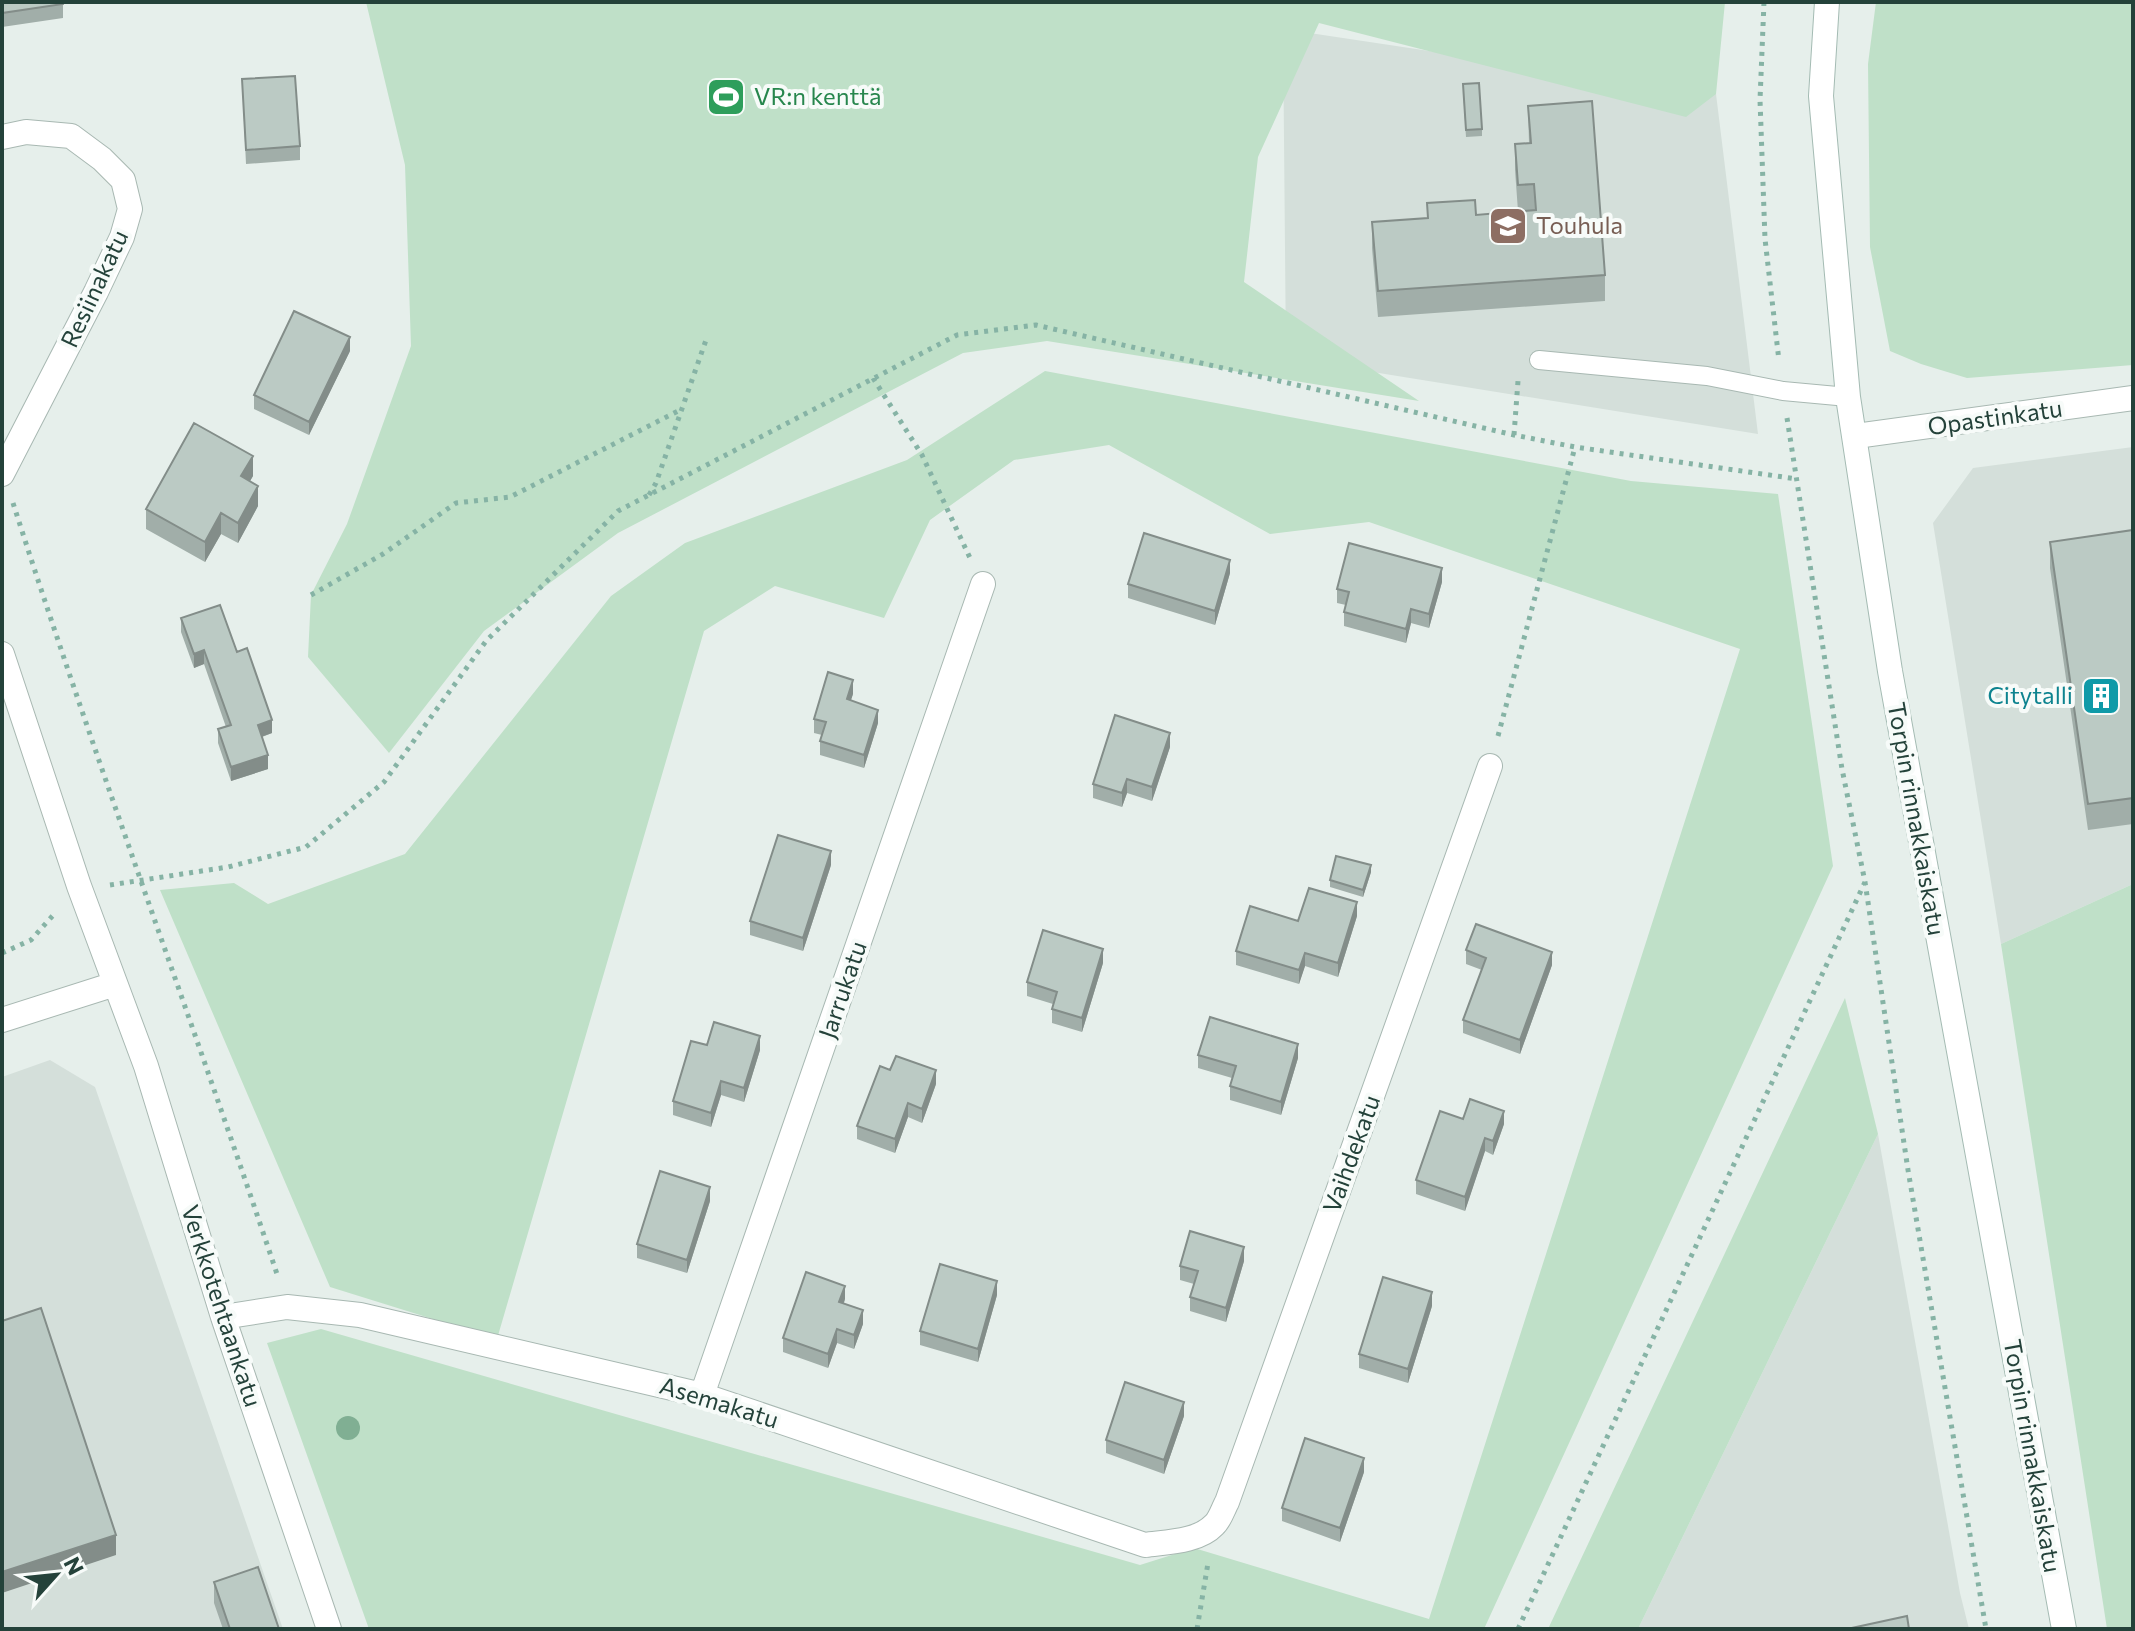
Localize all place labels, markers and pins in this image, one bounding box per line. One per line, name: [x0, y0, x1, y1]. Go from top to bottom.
sports icon: VR:n kenttä: [705, 76, 747, 118]
place label: VR:n kenttä: [754, 81, 882, 110]
school or university icon: Touhula: [1487, 205, 1529, 247]
place label: Touhula: [1536, 210, 1623, 239]
building icon: Citytalli: [2080, 675, 2122, 717]
place label: Citytalli: [1987, 680, 2073, 709]

